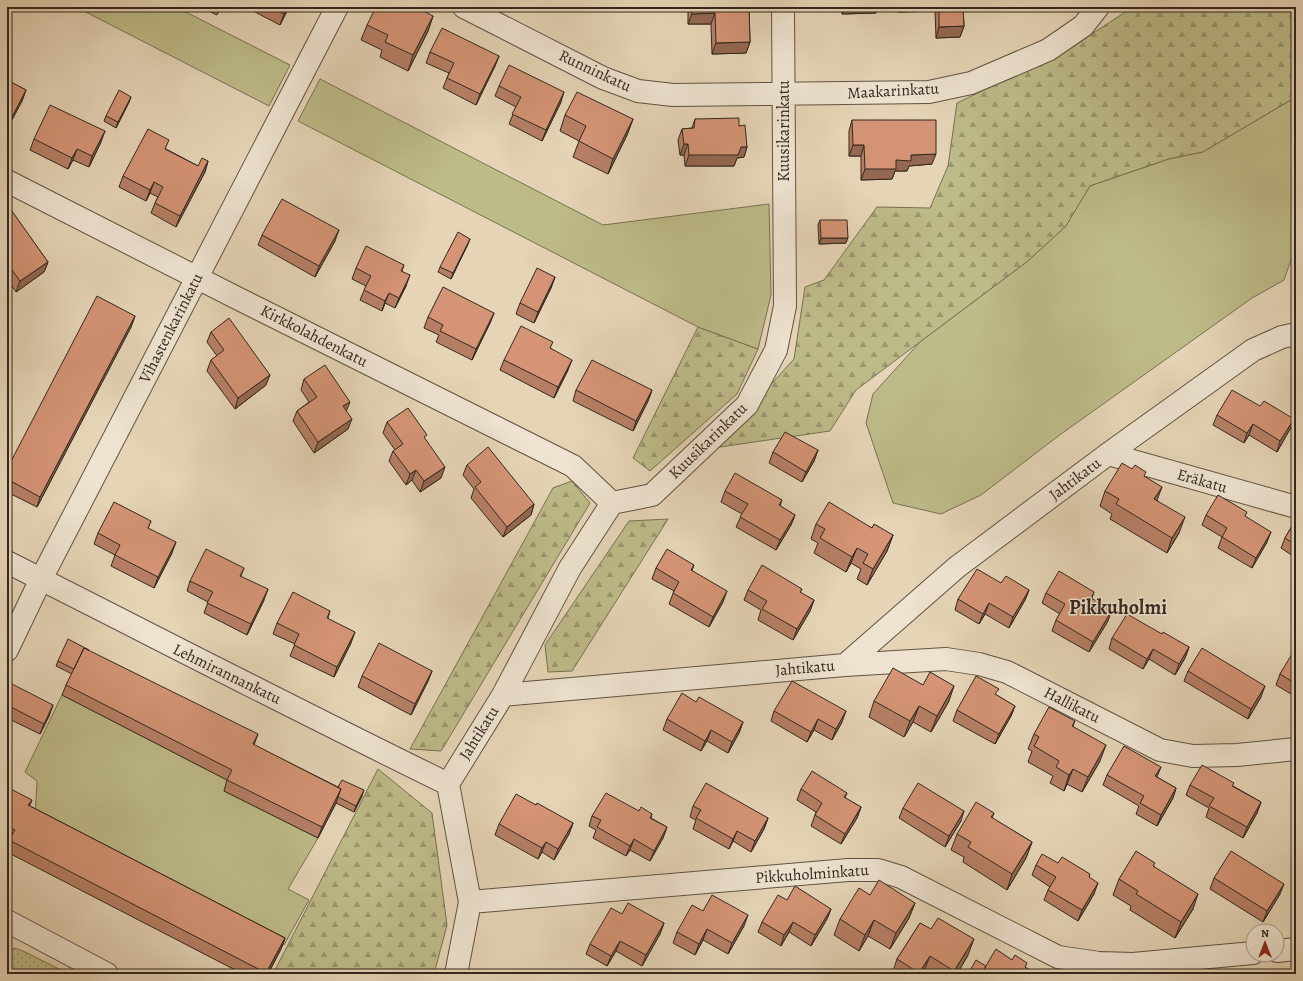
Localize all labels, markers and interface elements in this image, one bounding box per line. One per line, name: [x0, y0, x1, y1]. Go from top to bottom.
street label: Runninkatu: [555, 45, 635, 98]
street label: Maakarinkatu: [847, 78, 940, 104]
street label: Kuusikarinkatu: [773, 80, 795, 182]
street label: Vihastenkarinkatu: [133, 269, 208, 388]
street label: Kirkkolahdenkatu: [257, 299, 372, 373]
street label: Kuusikarinkatu: [664, 398, 752, 484]
street label: Jahtikatu: [1045, 452, 1106, 506]
street label: Eräkatu: [1174, 463, 1230, 499]
district label: Pikkuholmi: [1069, 594, 1167, 621]
street label: Lehmirannankatu: [169, 638, 285, 710]
street label: Jahtikatu: [774, 654, 836, 682]
street label: Hallikatu: [1040, 681, 1104, 729]
street label: Jahtikatu: [454, 702, 504, 764]
street label: Pikkuholminkatu: [754, 859, 870, 889]
north arrow: [1245, 923, 1285, 963]
text: N: [1261, 926, 1269, 941]

